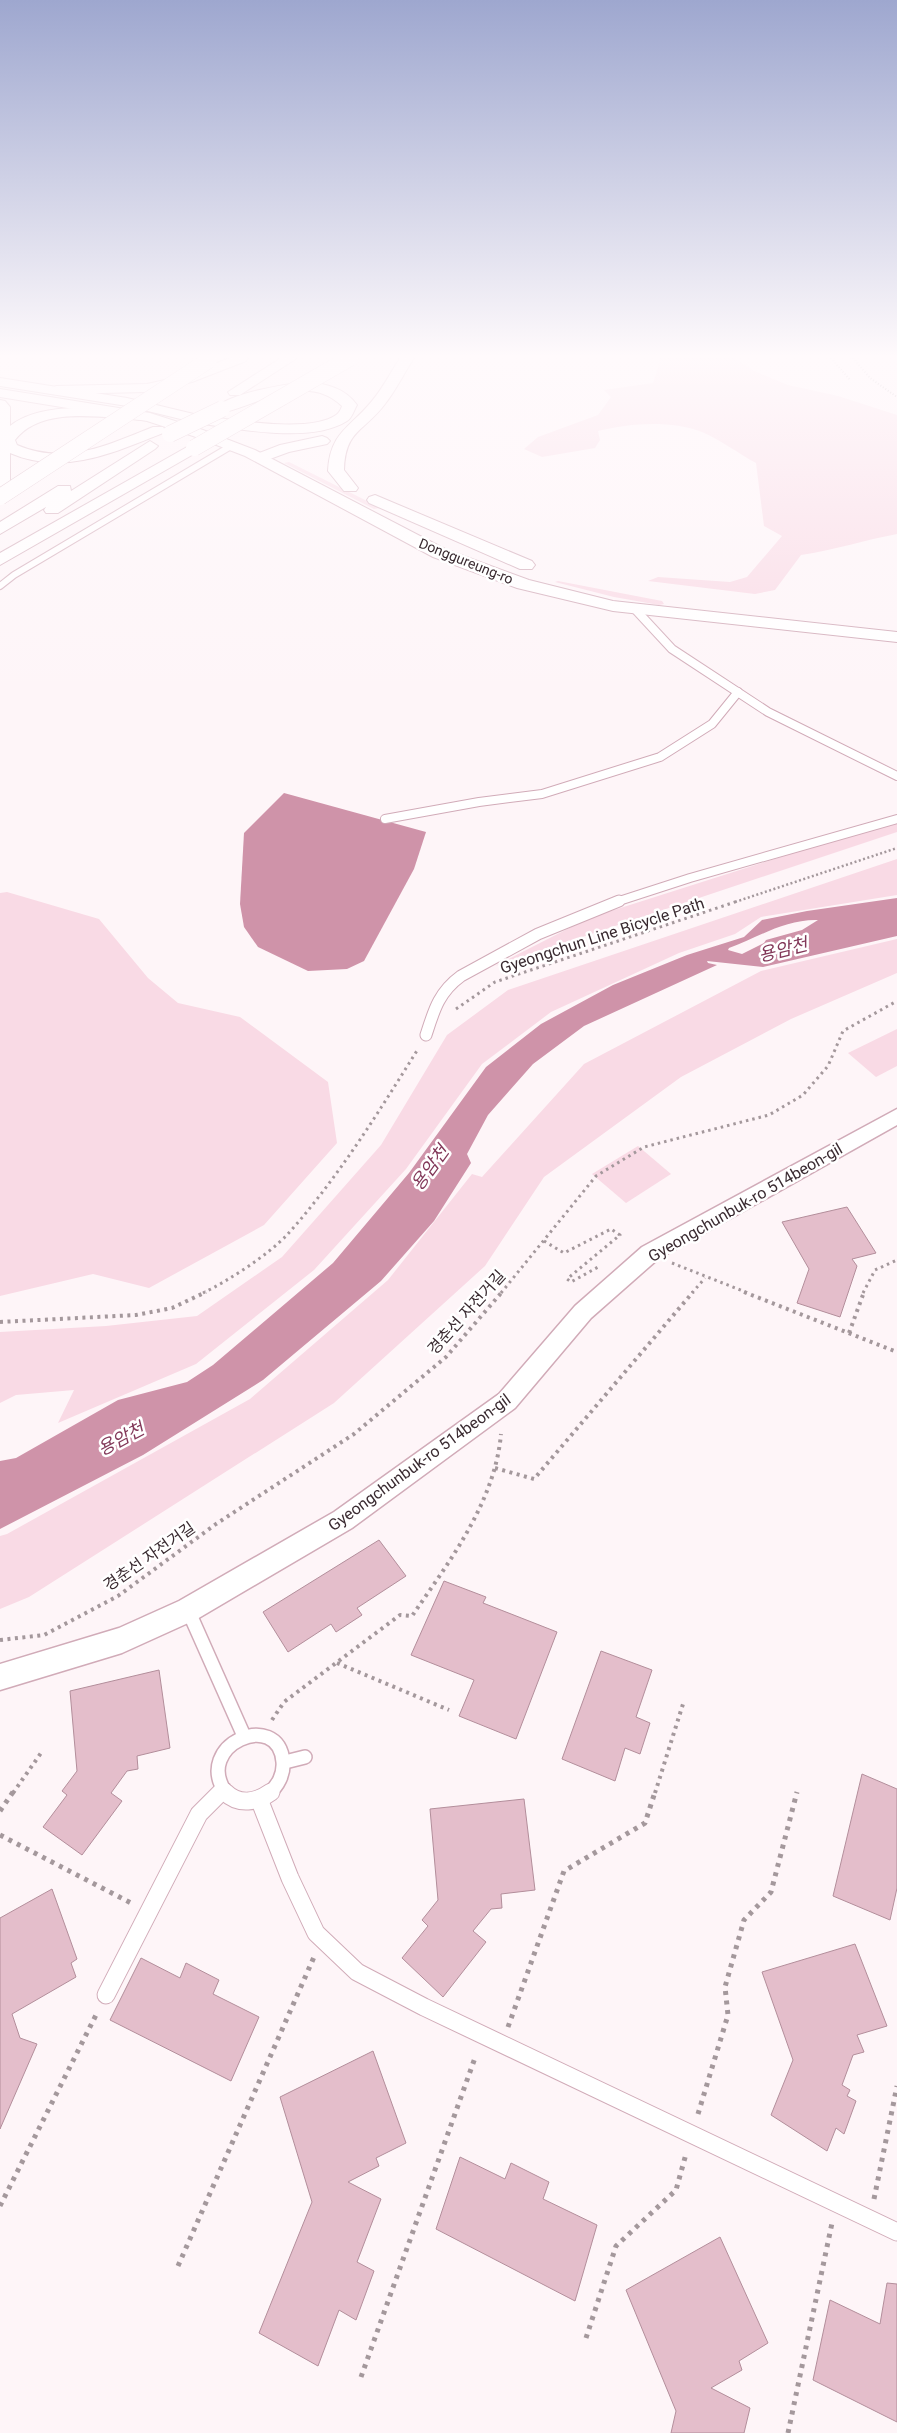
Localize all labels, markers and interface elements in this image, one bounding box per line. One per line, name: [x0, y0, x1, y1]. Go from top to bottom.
street label: Donggureung-ro: [417, 535, 515, 587]
street label: Gyeongchun Line Bicycle Path: [498, 893, 707, 978]
water label: 용암천: [756, 933, 812, 966]
water label: 용암천: [406, 1139, 454, 1194]
street label: Gyeongchunbuk-ro 514beon-gil: [645, 1139, 846, 1266]
street label: 경춘선 자전거길: [424, 1266, 509, 1358]
street label: Gyeongchunbuk-ro 514beon-gil: [324, 1390, 514, 1535]
water label: 용암천: [94, 1416, 150, 1459]
street label: 경춘선 자전거길: [100, 1518, 199, 1595]

